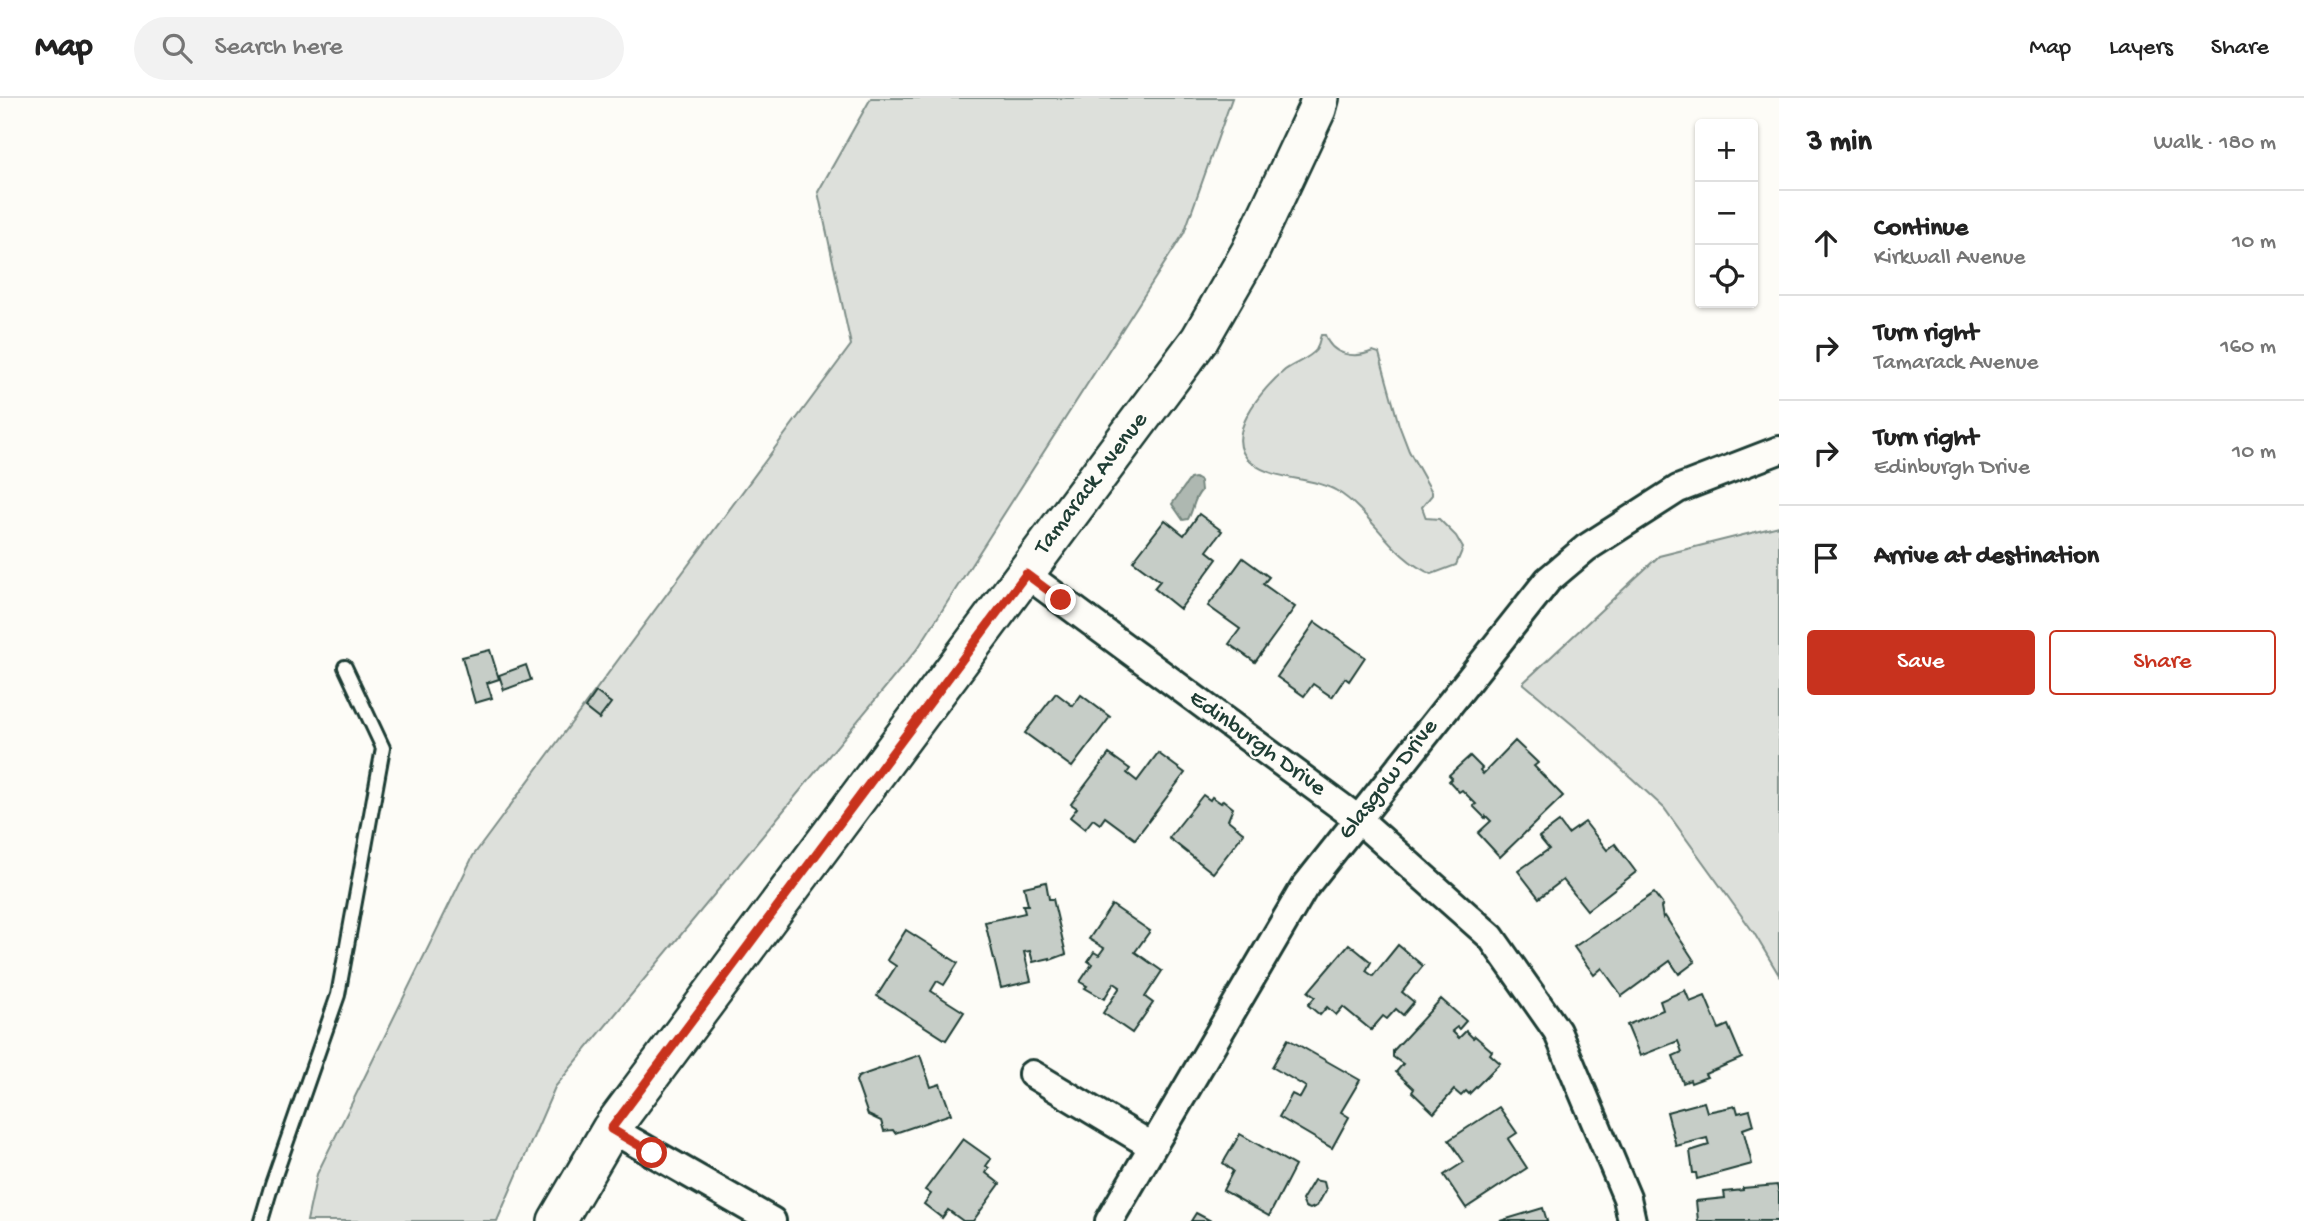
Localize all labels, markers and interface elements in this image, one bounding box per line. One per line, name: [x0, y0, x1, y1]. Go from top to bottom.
search box: [134, 17, 624, 80]
text: Map: [35, 29, 92, 67]
icon: search: [158, 29, 196, 67]
text: Search here: [214, 33, 343, 64]
text: Map: [2029, 34, 2071, 63]
text: Layers: [2109, 34, 2173, 63]
text: Share: [2211, 34, 2269, 63]
map controls: [1695, 119, 1758, 308]
button: +: [1695, 119, 1758, 182]
text: 3 min: [1807, 126, 1872, 161]
text: Walk · 180 m: [2154, 130, 2276, 157]
button: −: [1695, 182, 1758, 245]
text: Continue: [1874, 214, 1968, 245]
icon: ahead: [1807, 224, 1845, 262]
text: 10 m: [2232, 229, 2276, 256]
button: locate: [1695, 245, 1758, 308]
text: Kirkwall Avenue: [1874, 245, 2025, 272]
text: Turn right: [1874, 319, 1978, 350]
icon: right: [1807, 329, 1845, 367]
text: 160 m: [2220, 334, 2276, 361]
text: Tamarack Avenue: [1874, 350, 2038, 377]
street label: Tamarack Avenue: [1028, 406, 1156, 563]
text: Turn right: [1874, 424, 1978, 455]
icon: right: [1807, 434, 1845, 472]
text: 10 m: [2232, 439, 2276, 466]
text: Edinburgh Drive: [1874, 455, 2030, 482]
icon: arrive: [1807, 539, 1845, 577]
text: Arrive at destination: [1874, 542, 2099, 573]
route end: [1045, 584, 1076, 615]
button: Save: [1807, 630, 2035, 695]
button: Share: [2049, 630, 2276, 695]
street label: Edinburgh Drive: [1183, 684, 1332, 804]
street label: Glasgow Drive: [1333, 713, 1446, 846]
route start: [636, 1137, 667, 1168]

